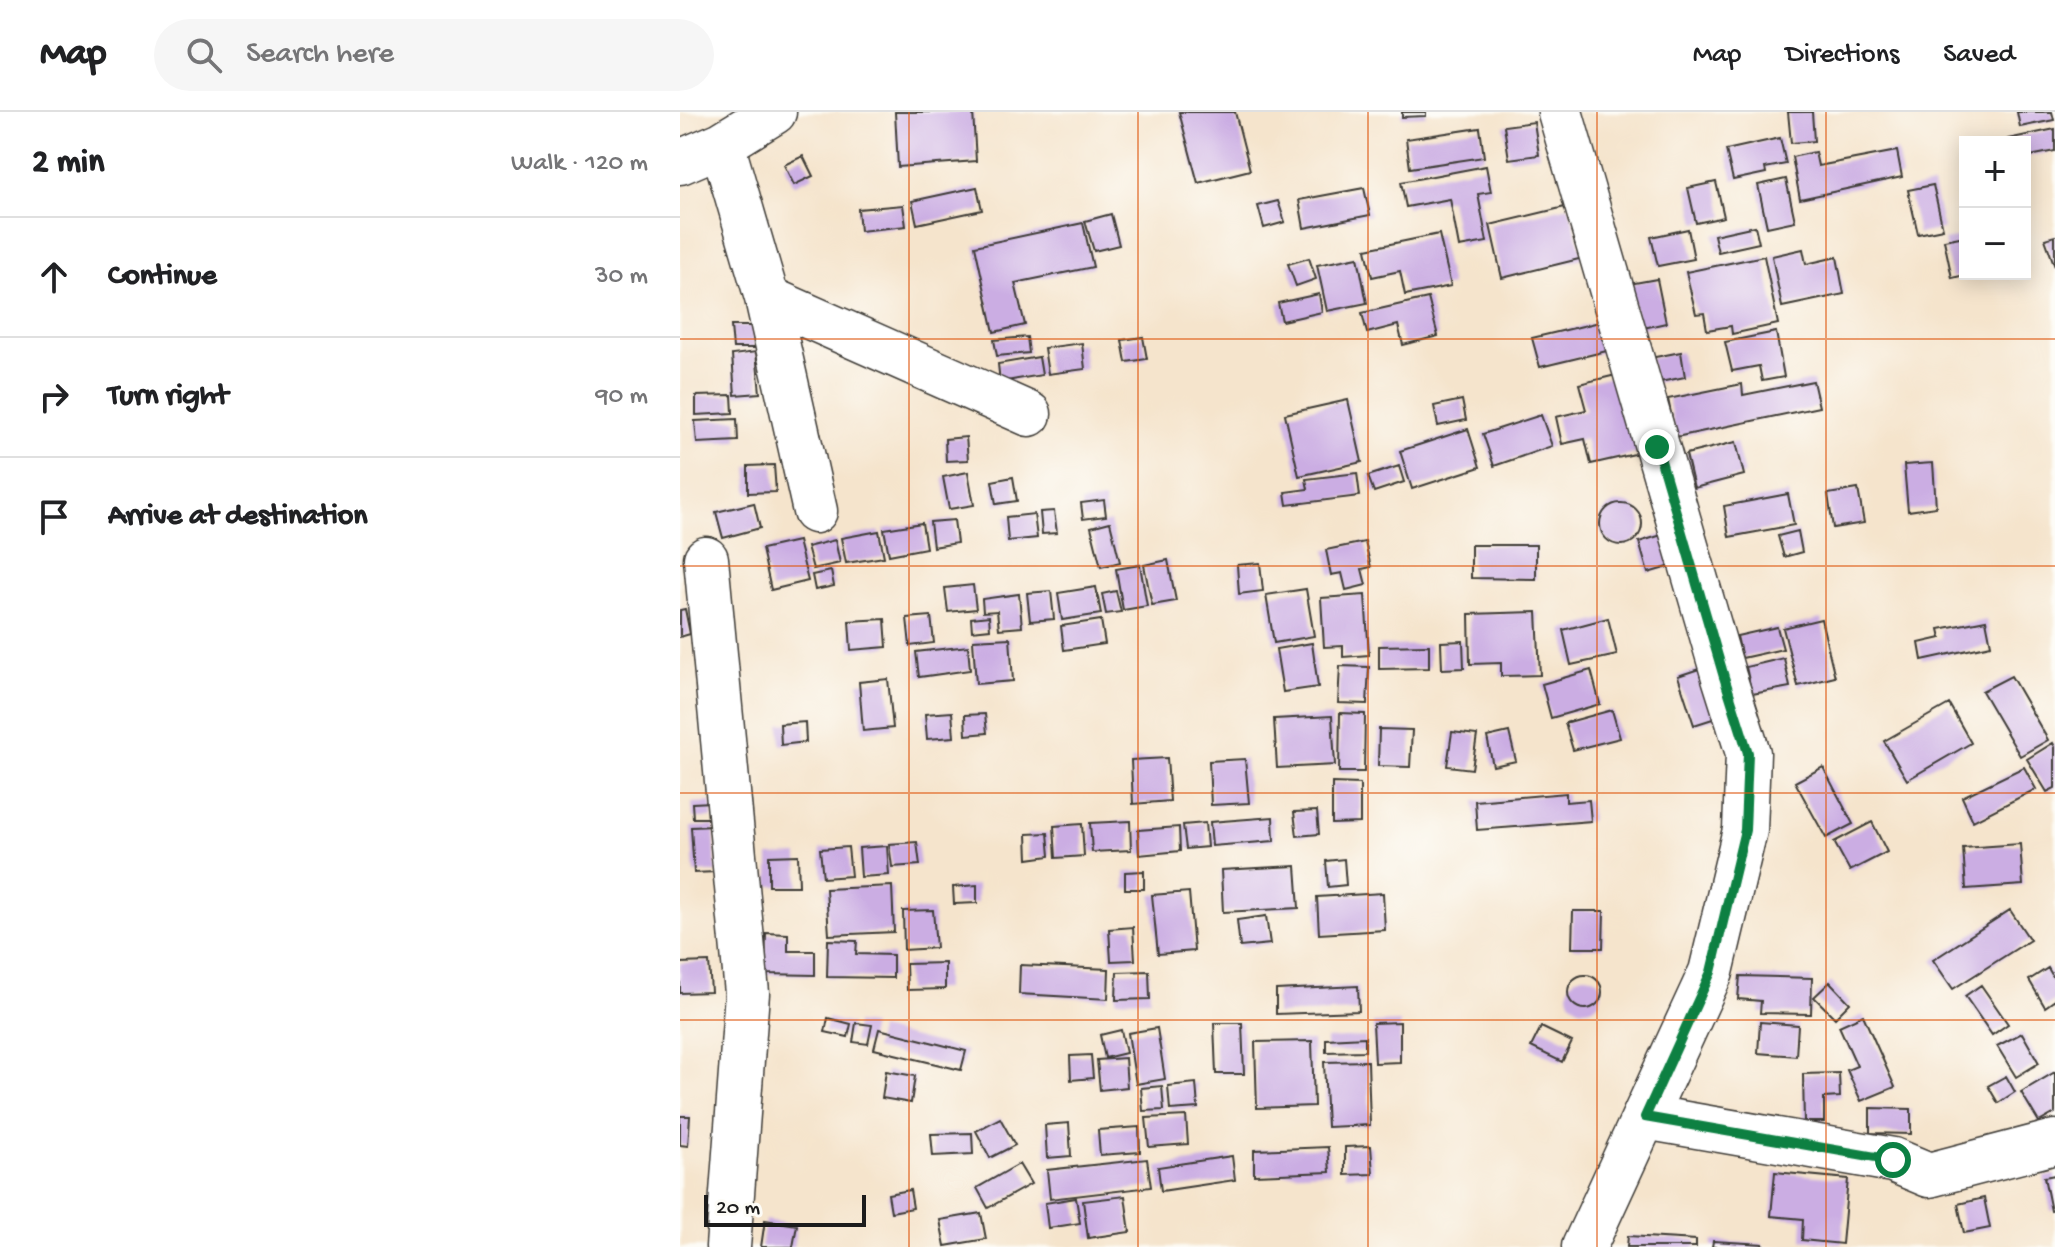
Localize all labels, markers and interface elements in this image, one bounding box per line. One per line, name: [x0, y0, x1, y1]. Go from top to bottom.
search box: [154, 19, 714, 91]
text: Map: [40, 33, 106, 77]
icon: search: [182, 33, 226, 77]
text: Search here: [246, 38, 394, 73]
text: Map: [1693, 39, 1741, 72]
text: Directions: [1785, 39, 1899, 72]
text: Saved: [1943, 39, 2015, 72]
map controls: [1959, 136, 2031, 280]
button: +: [1959, 136, 2031, 208]
text: 2 min: [32, 144, 104, 184]
text: Walk · 120 m: [511, 149, 648, 180]
button: −: [1959, 208, 2031, 280]
icon: ahead: [32, 255, 76, 299]
text: Continue: [108, 260, 217, 295]
text: 30 m: [595, 262, 648, 293]
icon: right: [32, 375, 76, 419]
text: Turn right: [108, 380, 228, 415]
text: 90 m: [596, 382, 648, 413]
route end: [1639, 429, 1675, 465]
icon: arrive: [32, 495, 76, 539]
text: Arrive at destination: [108, 500, 368, 535]
route start: [1875, 1142, 1911, 1178]
scale bar: [704, 1191, 866, 1227]
text: 20 m: [716, 1196, 760, 1222]

